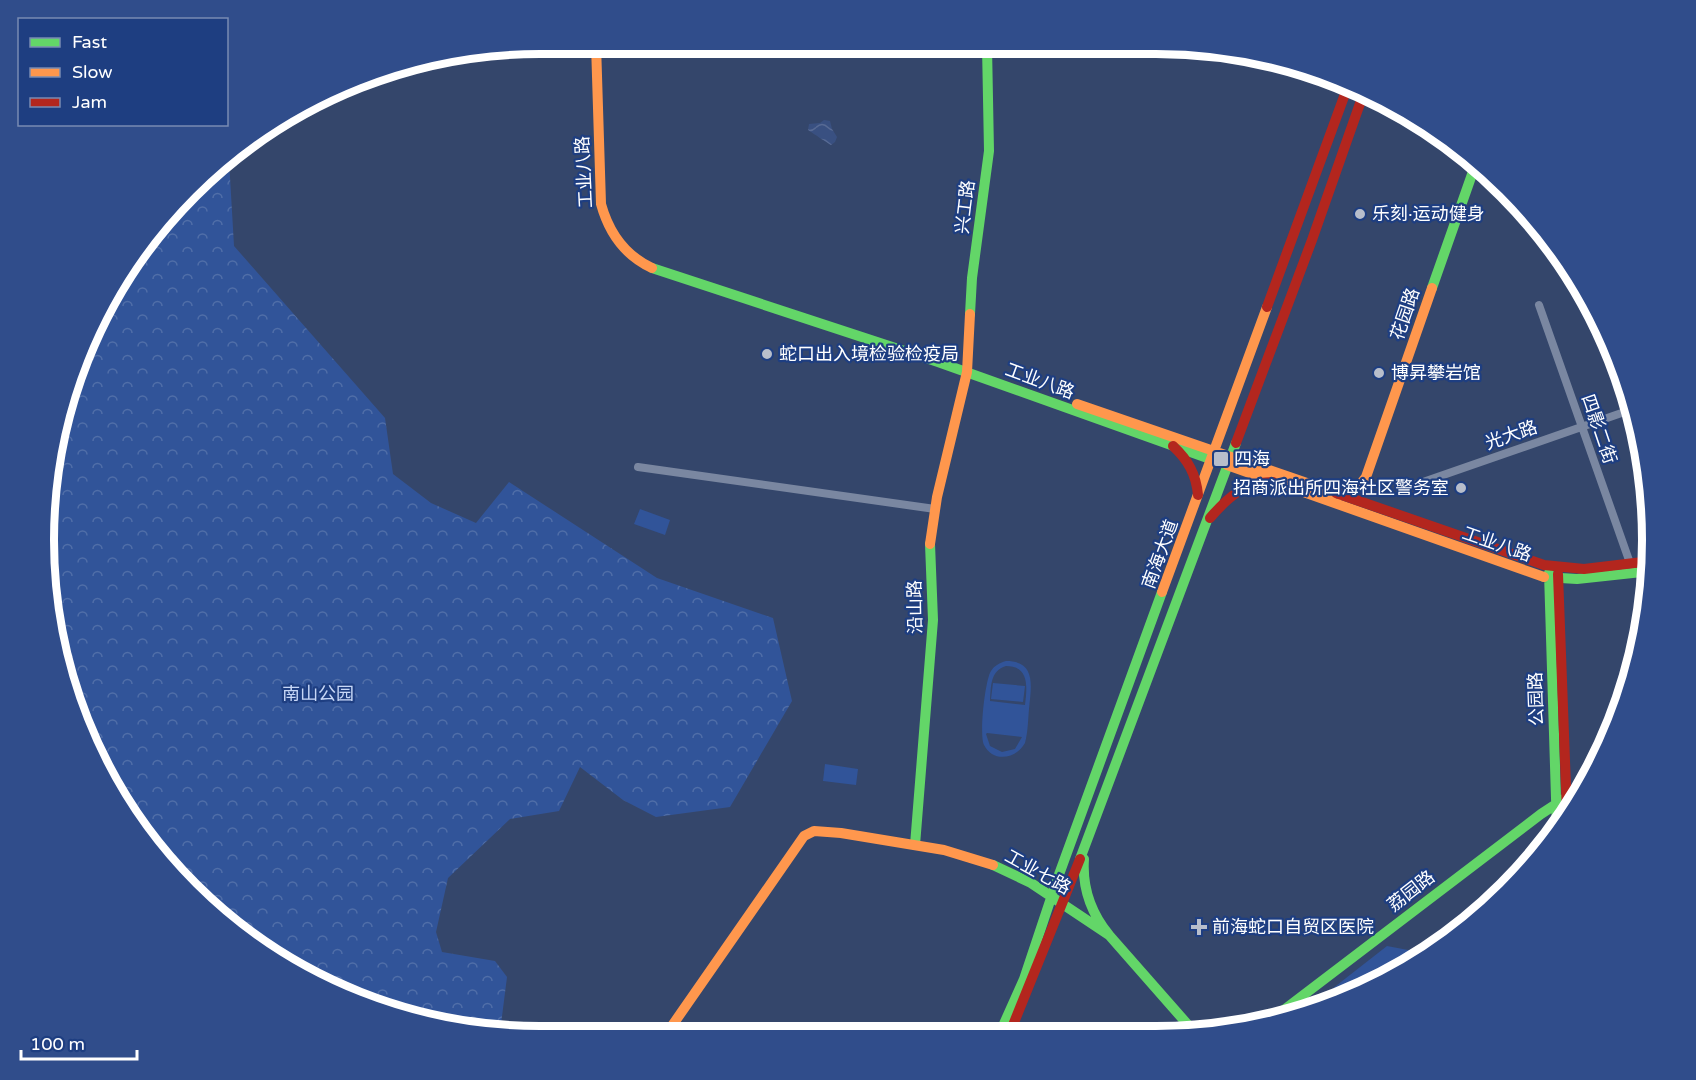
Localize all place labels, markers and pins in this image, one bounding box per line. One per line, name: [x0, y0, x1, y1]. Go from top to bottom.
place label: 乐刻·运动健身: [1372, 203, 1485, 225]
marker: 乐刻·运动健身: [1353, 207, 1367, 221]
place label: 蛇口出入境检验检疫局: [779, 343, 959, 365]
marker: 蛇口出入境检验检疫局: [760, 347, 774, 361]
place label: 博昇攀岩馆: [1391, 362, 1481, 384]
marker: 博昇攀岩馆: [1372, 366, 1386, 380]
place label: 四海: [1234, 448, 1270, 470]
marker: 四海: [1212, 450, 1230, 468]
place label: 招商派出所四海社区警务室: [1233, 477, 1449, 499]
marker: 招商派出所四海社区警务室: [1454, 481, 1468, 495]
place label: 前海蛇口自贸区医院: [1212, 916, 1374, 938]
marker: 前海蛇口自贸区医院: [1190, 918, 1208, 936]

